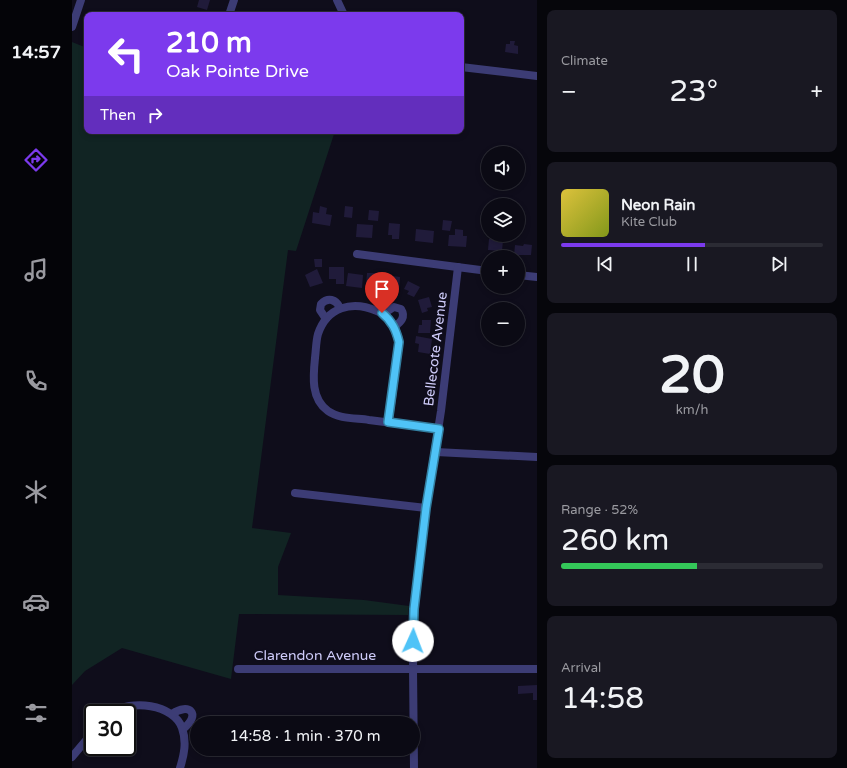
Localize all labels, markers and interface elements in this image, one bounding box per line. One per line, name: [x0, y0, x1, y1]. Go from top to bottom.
text: 210 m: [166, 26, 252, 60]
icon: left: [100, 28, 152, 80]
text: 14:57: [11, 41, 61, 63]
text: Climate: [561, 53, 608, 69]
text: Oak Pointe Drive: [166, 60, 309, 82]
text: 23°: [669, 73, 718, 110]
text: −: [561, 79, 577, 105]
text: +: [811, 79, 823, 105]
icon: right: [144, 104, 166, 126]
text: Then: [100, 106, 136, 124]
icon: directions: [22, 146, 50, 174]
map controls: [481, 146, 525, 346]
button: sound: [481, 146, 525, 190]
text: Neon Rain: [621, 196, 695, 214]
button: layers: [481, 198, 525, 242]
text: Kite Club: [621, 214, 677, 230]
button: +: [481, 250, 525, 294]
icon: previous: [594, 253, 616, 275]
icon: pause: [681, 253, 703, 275]
icon: next: [768, 253, 790, 275]
icon: music: [22, 256, 50, 284]
pin: [365, 272, 399, 313]
icon: arrive: [371, 278, 393, 300]
street label: Bellecote Avenue: [420, 291, 451, 407]
button: −: [481, 302, 525, 346]
text: 20: [659, 344, 725, 407]
icon: phone: [22, 367, 50, 395]
text: km/h: [676, 402, 708, 418]
icon: climate: [22, 478, 50, 506]
text: Range · 52%: [561, 502, 638, 518]
text: 260 km: [561, 522, 669, 559]
icon: car: [22, 588, 50, 616]
position arrow: [392, 620, 434, 662]
street label: Clarendon Avenue: [254, 647, 376, 664]
text: Arrival: [561, 660, 601, 676]
text: 14:58: [561, 680, 644, 717]
icon: filters: [22, 699, 50, 727]
speed limit sign: 30: [84, 704, 136, 756]
text: 14:58 · 1 min · 370 m: [230, 727, 380, 745]

